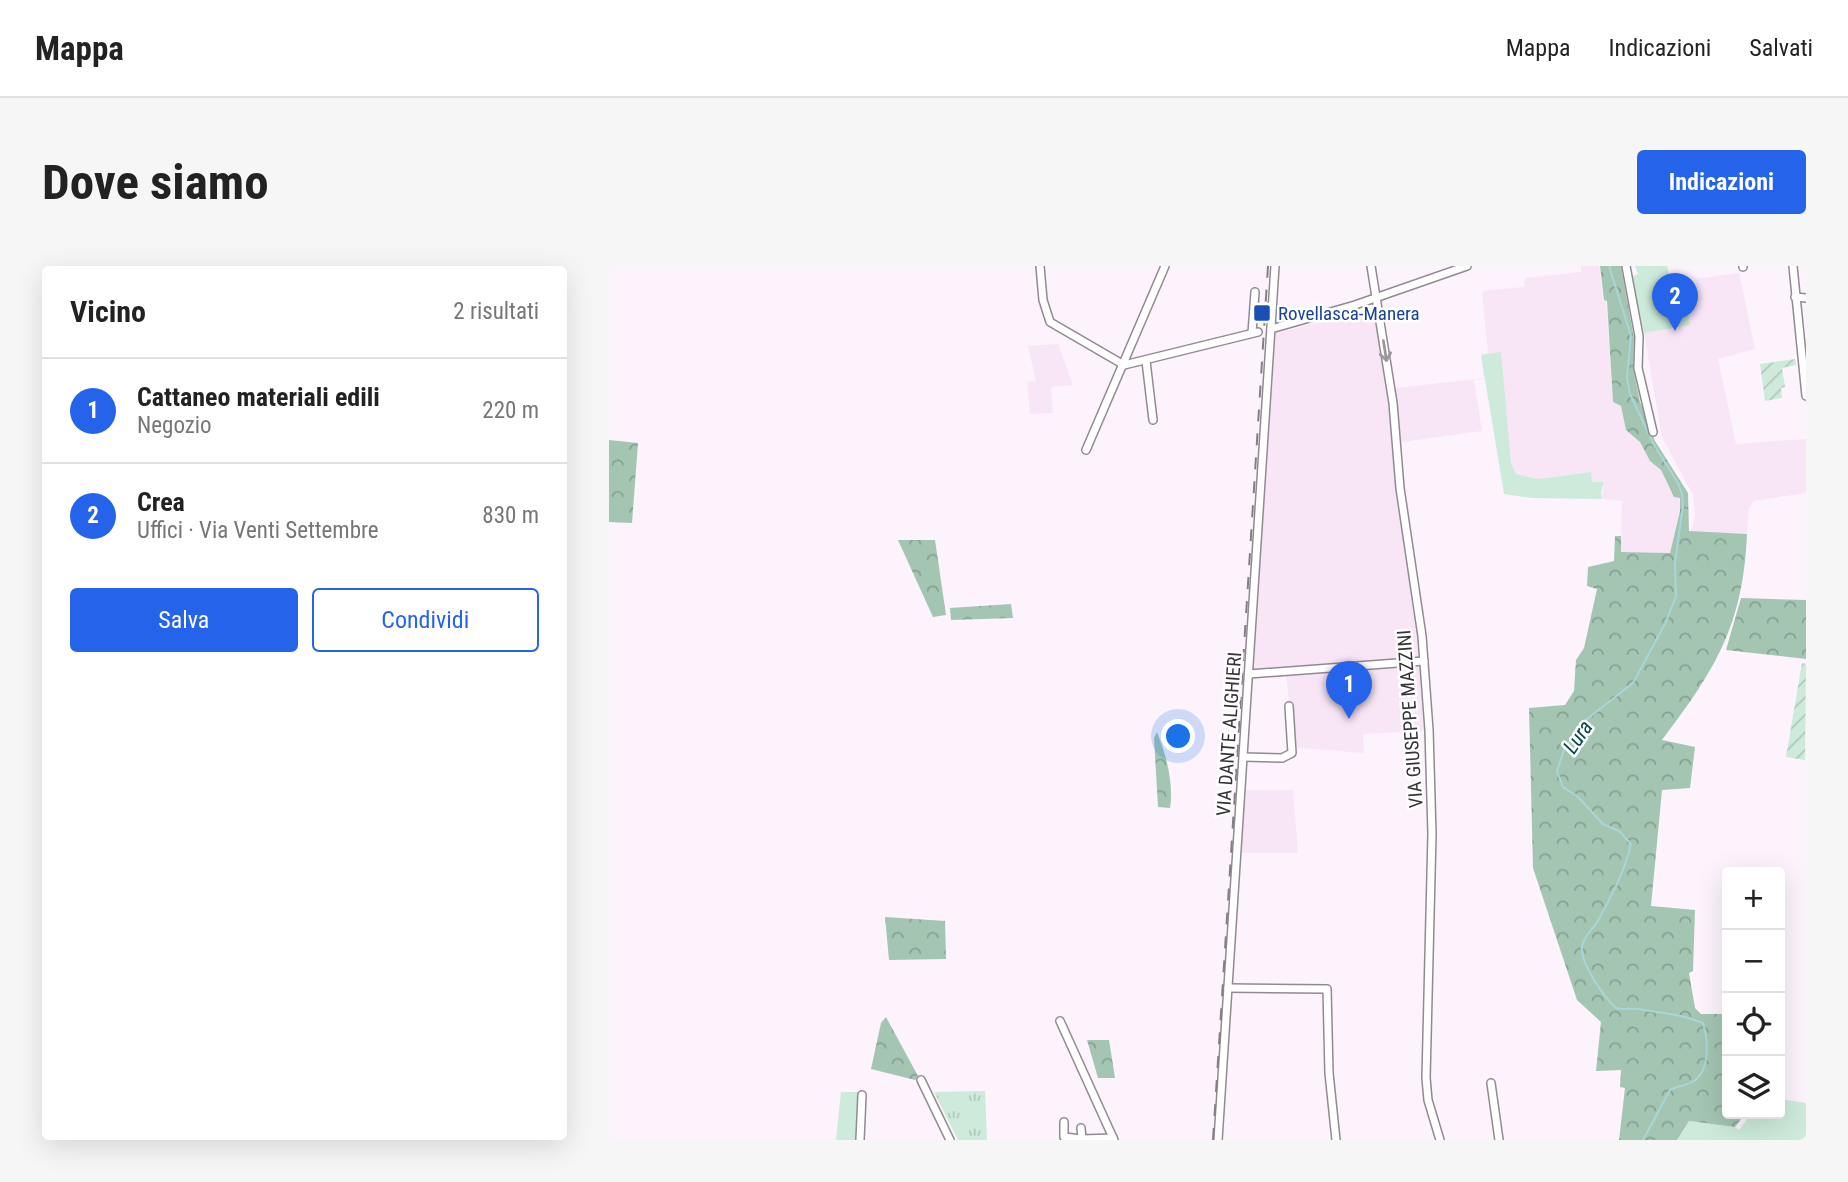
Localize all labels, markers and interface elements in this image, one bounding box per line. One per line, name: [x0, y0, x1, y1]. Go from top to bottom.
text: Mappa: [35, 29, 124, 68]
text: Mappa: [1506, 34, 1571, 62]
text: Indicazioni: [1609, 34, 1711, 62]
text: Salvati: [1749, 34, 1813, 62]
button: Indicazioni: [1637, 150, 1806, 214]
text: Dove siamo: [42, 154, 269, 211]
pin: 2: [1652, 273, 1698, 331]
text: Vicino: [70, 294, 146, 329]
text: 2 risultati: [453, 298, 539, 325]
place label: Rovellasca-Manera: [1278, 302, 1420, 325]
marker: Rovellasca-Manera: [1252, 303, 1272, 323]
one-way arrow: [1379, 339, 1392, 361]
text: Cattaneo materiali edili: [137, 382, 380, 412]
text: 1: [87, 397, 99, 424]
text: 220 m: [482, 397, 539, 424]
text: Negozio: [137, 412, 212, 439]
text: Crea: [137, 487, 185, 517]
text: 2: [87, 502, 99, 529]
text: 830 m: [482, 502, 539, 529]
text: Uffici · Via Venti Settembre: [137, 517, 379, 544]
button: Salva: [70, 588, 298, 652]
button: Condividi: [312, 588, 539, 652]
street label: VIA GIUSEPPE MAZZINI: [1392, 629, 1428, 809]
street label: VIA DANTE ALIGHIERI: [1212, 651, 1246, 817]
pin: 1: [1326, 661, 1372, 719]
water label: Lura: [1558, 716, 1598, 758]
your location: [1161, 719, 1195, 753]
map controls: [1722, 867, 1785, 1119]
button: +: [1722, 867, 1785, 930]
button: −: [1722, 930, 1785, 993]
button: locate: [1722, 993, 1785, 1056]
button: layers: [1722, 1056, 1785, 1119]

